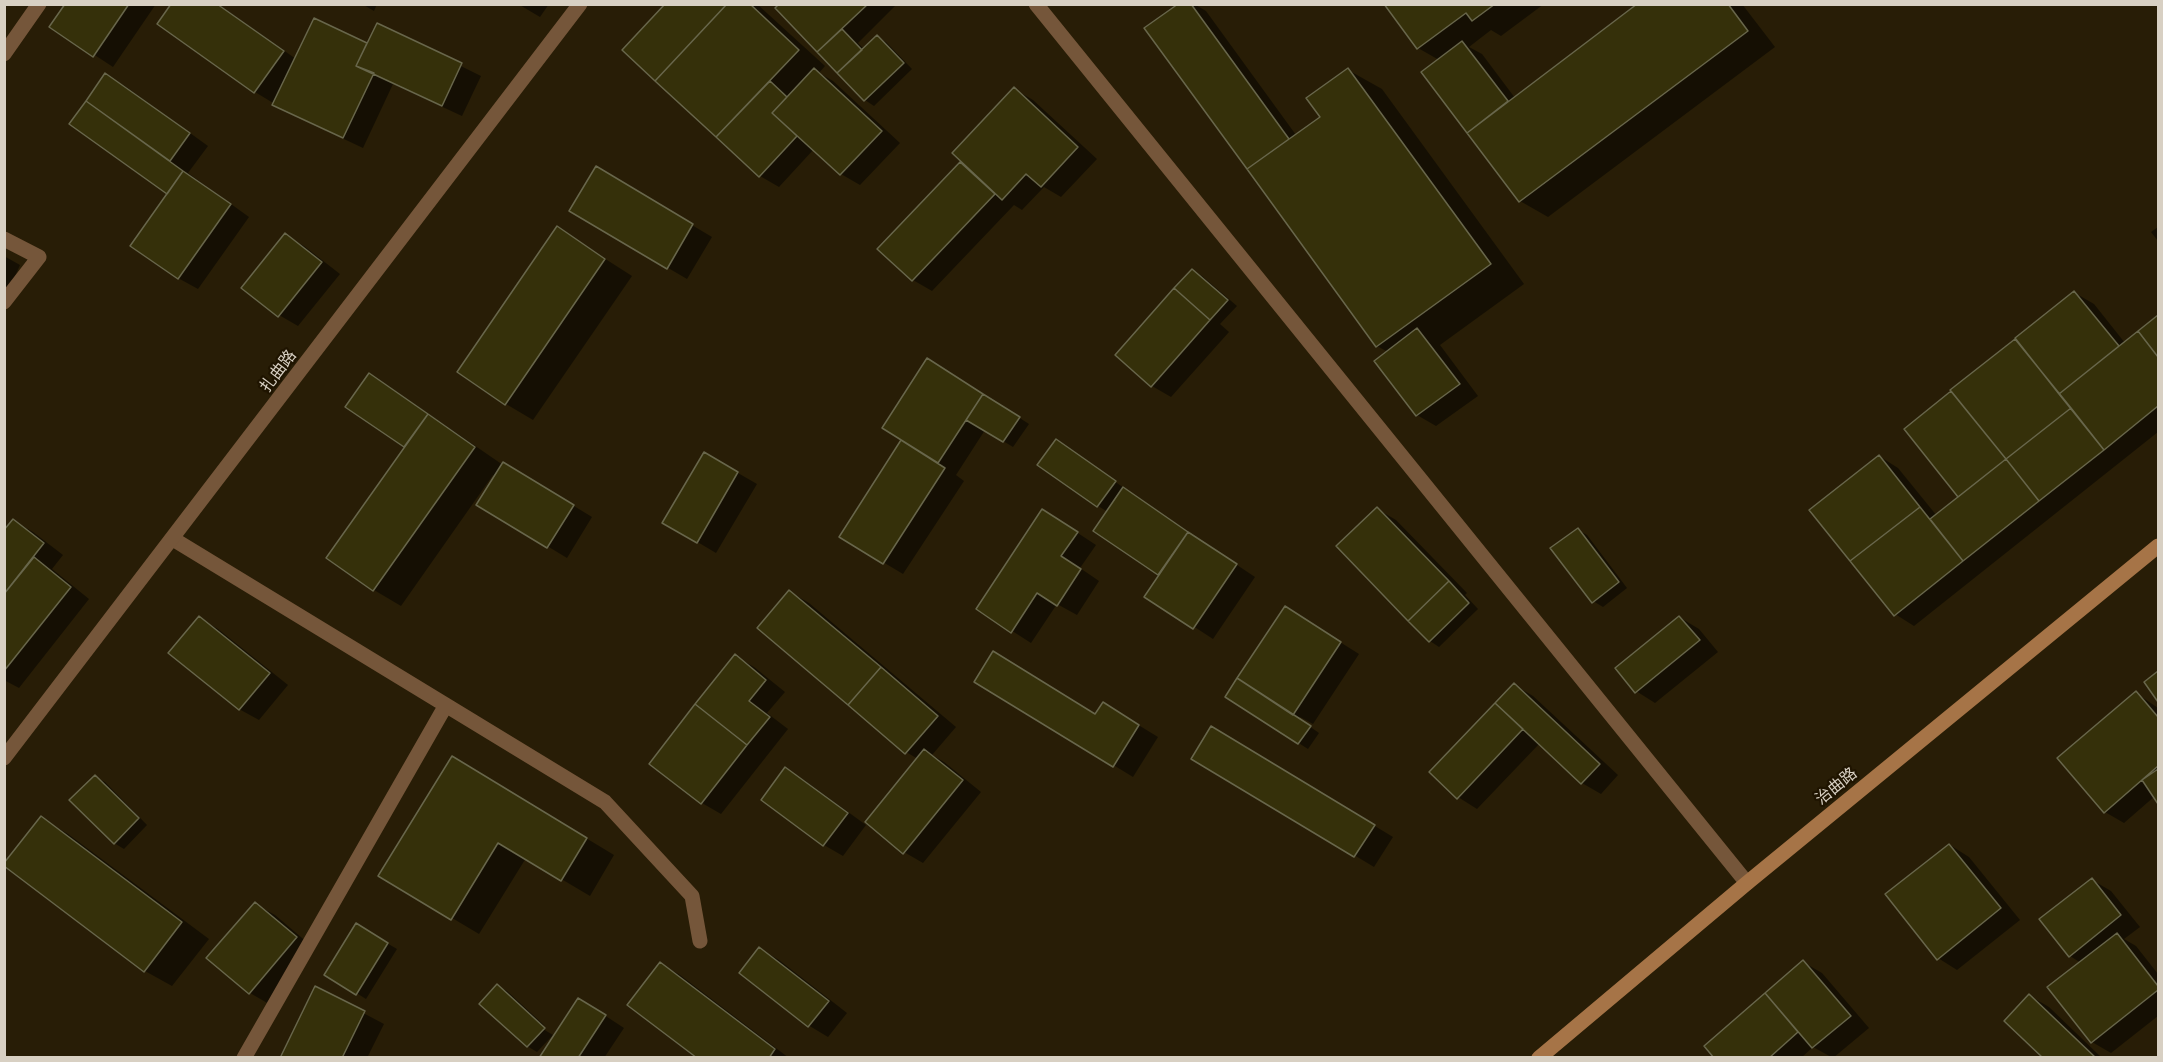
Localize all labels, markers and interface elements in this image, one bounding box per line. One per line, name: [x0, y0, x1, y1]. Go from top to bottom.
street label: 扎曲路: [256, 346, 300, 396]
street label: 治曲路: [1811, 763, 1861, 809]

